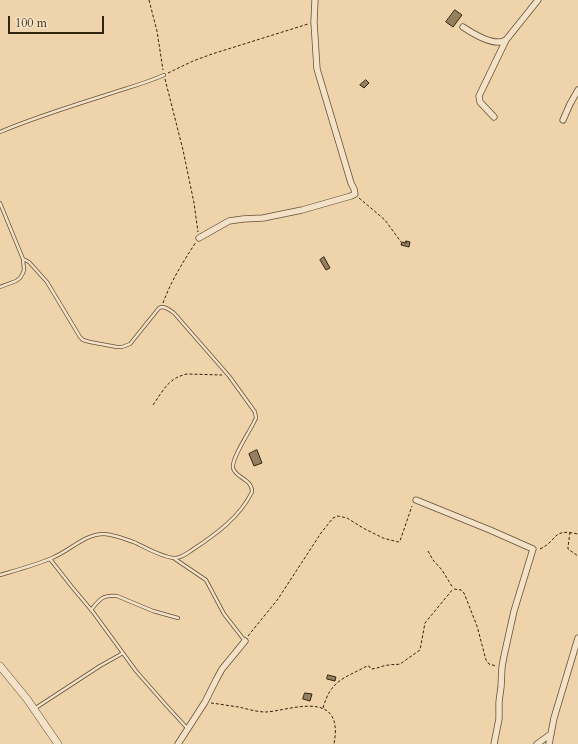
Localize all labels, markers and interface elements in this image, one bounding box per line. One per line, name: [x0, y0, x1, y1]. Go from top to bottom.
scale bar: [10, 8, 106, 34]
text: 100 m: [15, 15, 47, 31]

